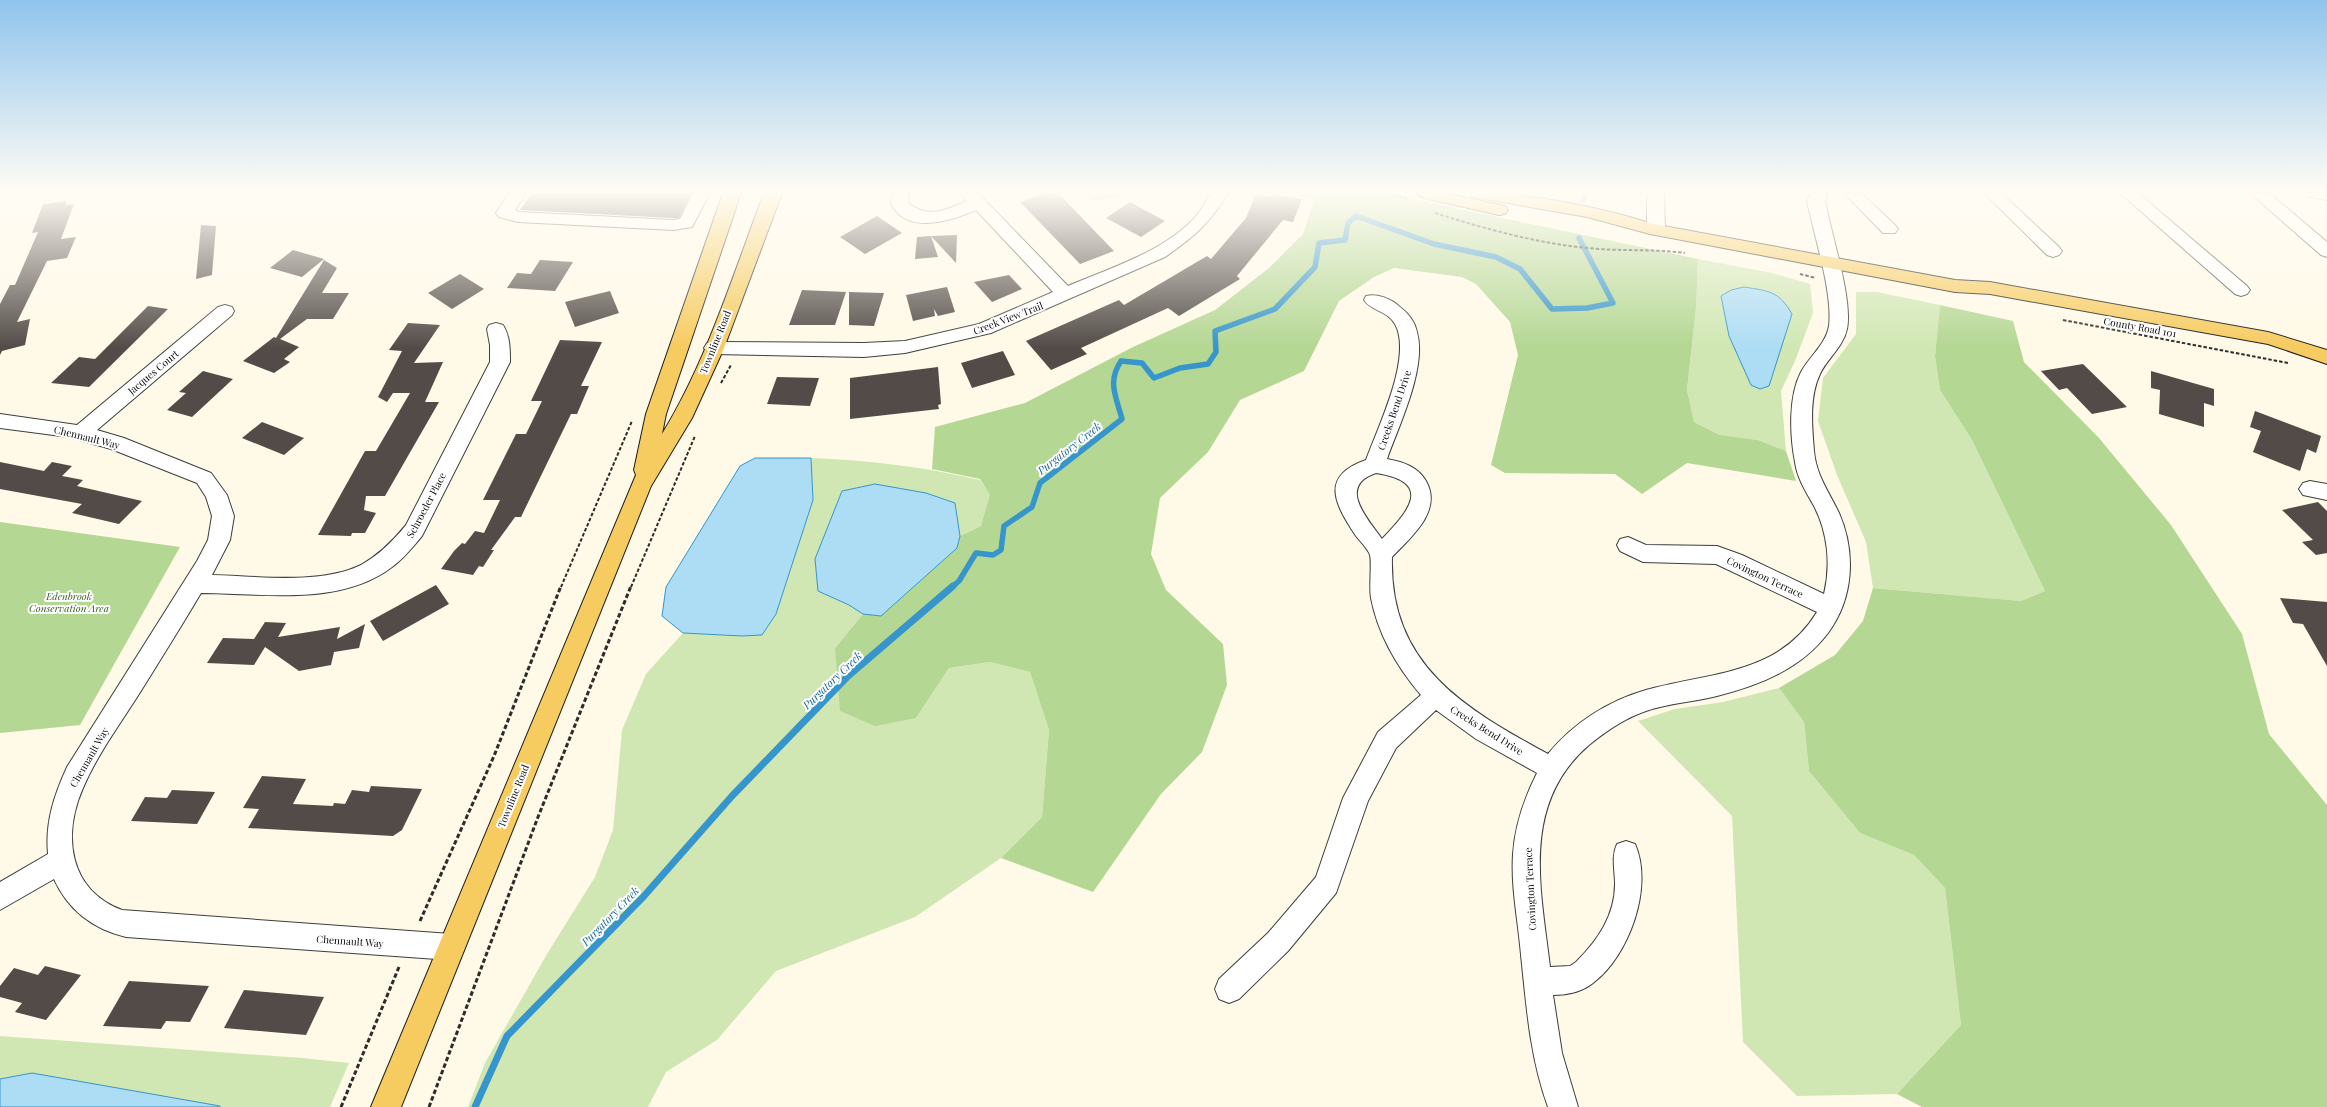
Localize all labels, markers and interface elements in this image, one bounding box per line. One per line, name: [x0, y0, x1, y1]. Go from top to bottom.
street label: Creek View Trail: [971, 298, 1045, 338]
street label: Townline Road: [696, 308, 734, 376]
street label: County Road 101: [2103, 314, 2178, 340]
street label: Jacques Court: [124, 346, 182, 398]
street label: Creeks Bend Drive: [1374, 368, 1414, 452]
water label: Purgatory Creek: [1033, 418, 1104, 478]
street label: Chennault Way: [53, 422, 121, 452]
street label: Schroeder Place: [403, 470, 449, 540]
street label: Covington Terrace: [1724, 553, 1806, 601]
park label: Edenbrook Conservation Area: [29, 589, 109, 615]
water label: Purgatory Creek: [798, 648, 865, 713]
street label: Creeks Bend Drive: [1448, 702, 1526, 758]
street label: Chennault Way: [66, 724, 112, 790]
street label: Townline Road: [494, 762, 532, 830]
street label: Covington Terrace: [1521, 847, 1539, 931]
water label: Purgatory Creek: [577, 883, 642, 950]
street label: Chennault Way: [316, 932, 384, 950]

